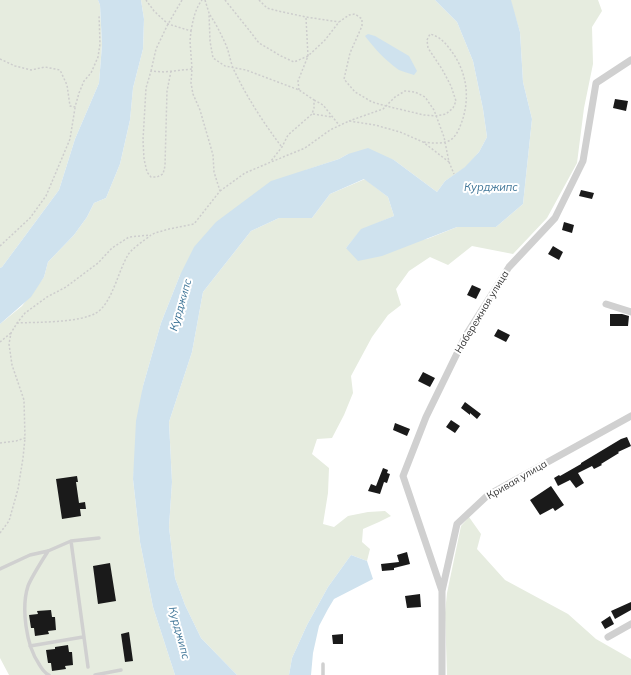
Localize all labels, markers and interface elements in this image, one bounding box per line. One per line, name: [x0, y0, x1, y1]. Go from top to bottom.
water label: Курджипс: [464, 181, 518, 195]
street label: Набережная улица: [453, 269, 511, 355]
water label: Курджипс: [167, 277, 195, 333]
street label: Кривая улица: [485, 458, 549, 502]
water label: Курджипс: [166, 605, 192, 661]

